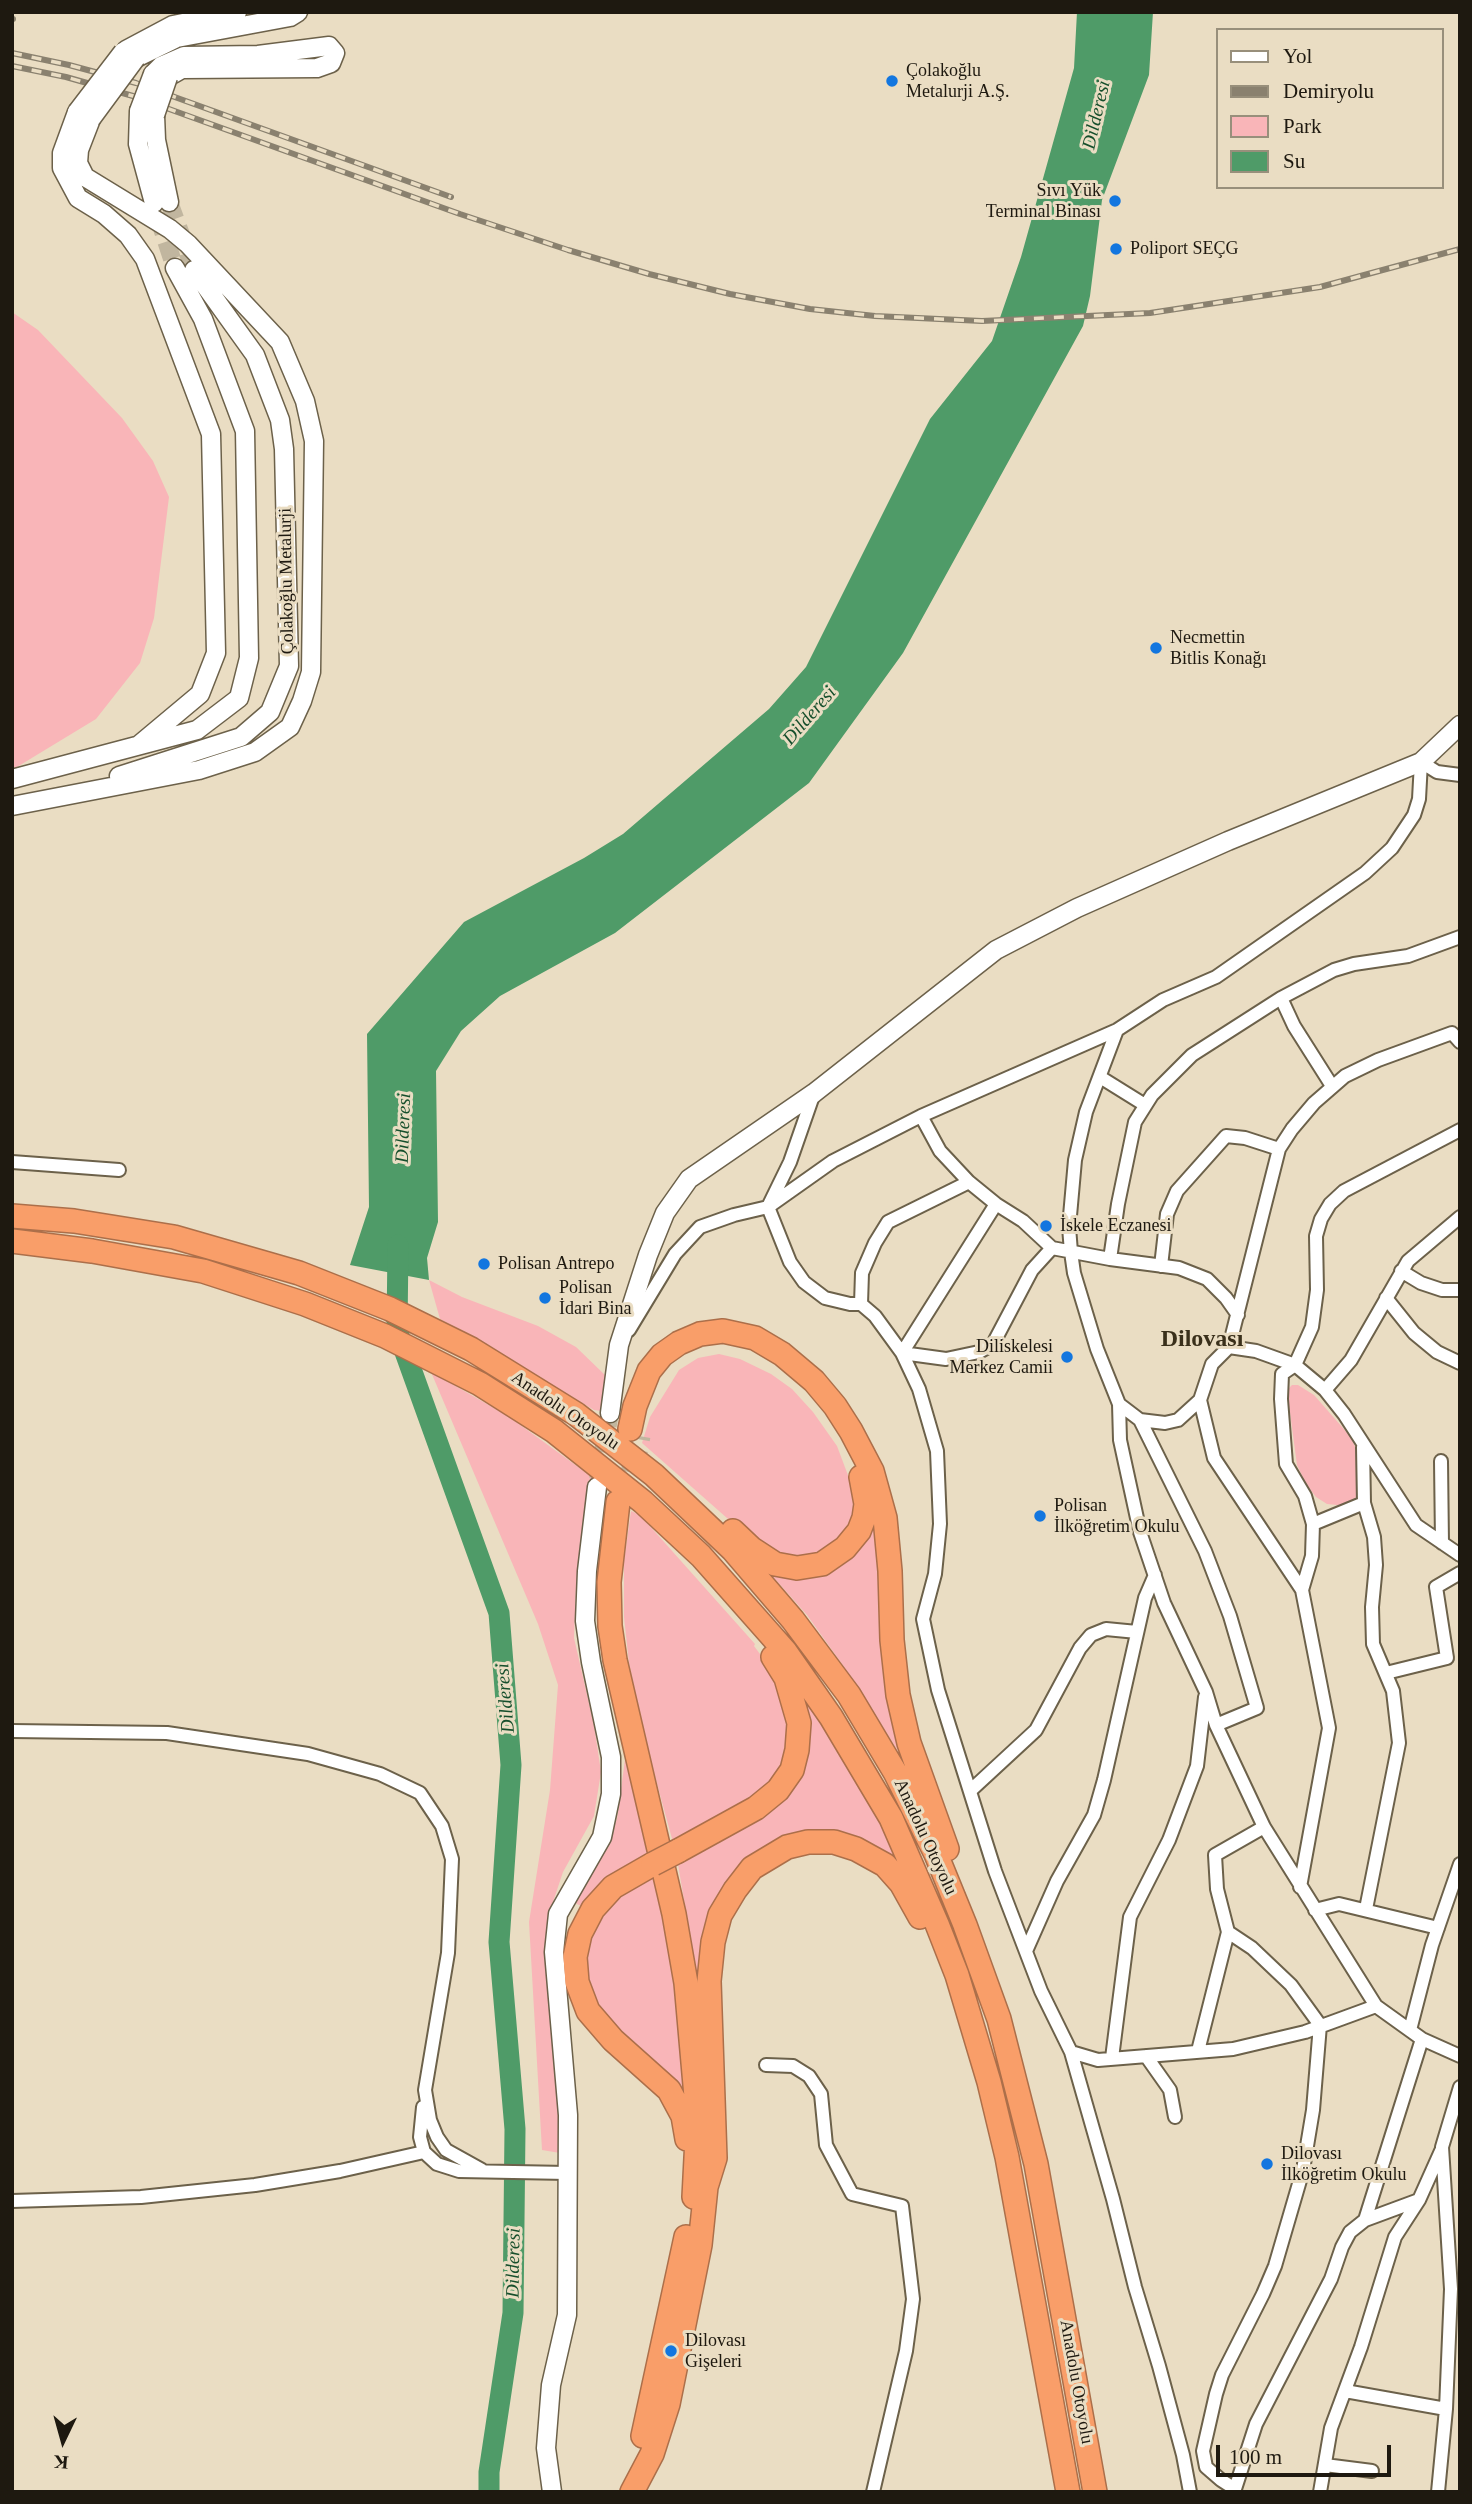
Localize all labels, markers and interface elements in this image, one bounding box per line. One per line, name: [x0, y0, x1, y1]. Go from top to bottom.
legend: [1216, 28, 1444, 189]
text: Yol: [1283, 44, 1312, 68]
place label: Çolakoğlu Metalurji A.Ş.: [906, 60, 1009, 102]
marker: Çolakoğlu Metalurji A.Ş.: [884, 73, 900, 89]
water label: Dilderesi: [1078, 78, 1116, 152]
text: Demiryolu: [1283, 79, 1374, 103]
text: Park: [1283, 114, 1322, 138]
text: Su: [1283, 149, 1305, 173]
place label: Sıvı Yük Terminal Binası: [986, 180, 1101, 222]
marker: Sıvı Yük Terminal Binası: [1107, 193, 1123, 209]
place label: Poliport SEÇG: [1130, 238, 1239, 260]
marker: Poliport SEÇG: [1108, 241, 1124, 257]
street label: Çolakoğlu Metalurji: [275, 508, 299, 654]
place label: Necmettin Bitlis Konağı: [1170, 627, 1267, 670]
marker: Necmettin Bitlis Konağı: [1148, 640, 1164, 656]
water label: Dilderesi: [778, 682, 842, 750]
water label: Dilderesi: [391, 1093, 417, 1163]
place label: İskele Eczanesi: [1060, 1215, 1171, 1237]
marker: İskele Eczanesi: [1038, 1218, 1054, 1234]
place label: Polisan Antrepo: [498, 1253, 614, 1275]
marker: Polisan Antrepo: [476, 1256, 492, 1272]
place label: Polisan İdari Bina: [559, 1277, 631, 1320]
marker: Polisan İdari Bina: [537, 1290, 553, 1306]
district label: Dilovası: [1161, 1326, 1243, 1354]
place label: Diliskelesi Merkez Camii: [950, 1336, 1053, 1378]
marker: Diliskelesi Merkez Camii: [1059, 1349, 1075, 1365]
street label: Anadolu Otoyolu: [507, 1367, 623, 1455]
place label: Polisan İlköğretim Okulu: [1054, 1495, 1179, 1538]
marker: Polisan İlköğretim Okulu: [1032, 1508, 1048, 1524]
water label: Dilderesi: [492, 1662, 520, 1734]
street label: Anadolu Otoyolu: [889, 1776, 961, 1898]
place label: Dilovası İlköğretim Okulu: [1281, 2143, 1406, 2186]
marker: Dilovası İlköğretim Okulu: [1259, 2156, 1275, 2172]
water label: Dilderesi: [502, 2228, 526, 2298]
street label: Anadolu Otoyolu: [1054, 2318, 1098, 2446]
place label: Dilovası Gişeleri: [685, 2330, 746, 2372]
marker: Dilovası Gişeleri: [663, 2343, 679, 2359]
north arrow: [28, 2406, 98, 2476]
scale bar: [1220, 2430, 1395, 2474]
text: 100 m: [1229, 2445, 1282, 2469]
text: K: [53, 2451, 69, 2474]

